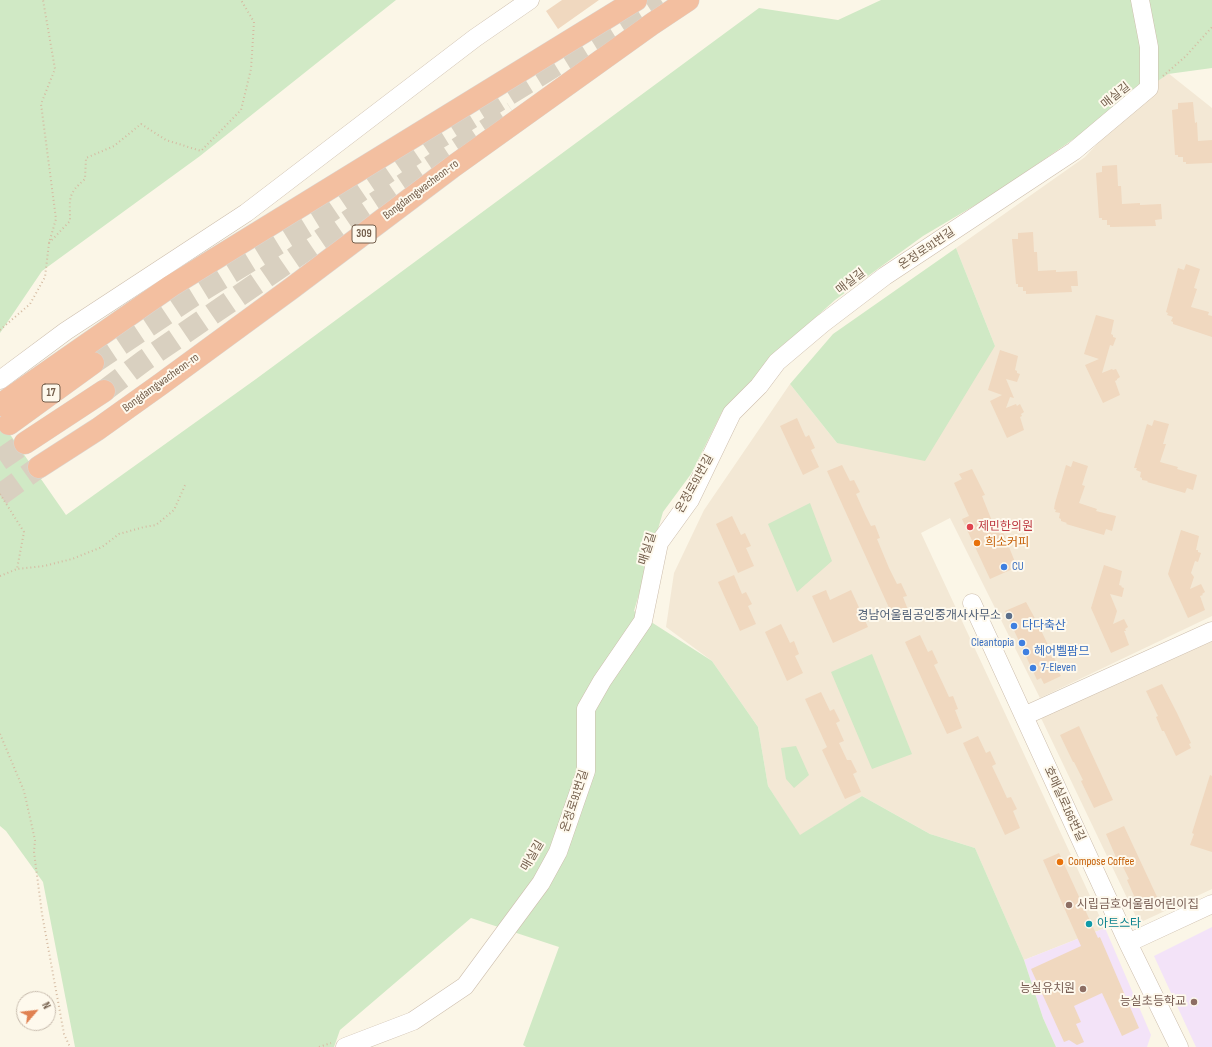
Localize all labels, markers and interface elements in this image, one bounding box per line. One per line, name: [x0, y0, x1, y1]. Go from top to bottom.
street label: 매실길: [1099, 80, 1133, 112]
street label: Bongdamgwacheon-ro: [380, 157, 462, 223]
road number: 309: [352, 225, 376, 243]
street label: 온정로91번길: [896, 225, 958, 273]
street label: 매실길: [834, 266, 868, 298]
street label: Bongdamgwacheon-ro: [120, 350, 202, 416]
road number: 17: [42, 384, 60, 402]
street label: 온정로91번길: [673, 452, 717, 516]
place label: 제민한의원: [978, 520, 1033, 534]
marker: 제민한의원: [965, 522, 975, 532]
street label: 매실길: [636, 531, 660, 567]
place label: 희소커피: [985, 536, 1029, 550]
marker: 희소커피: [972, 538, 982, 548]
place label: CU: [1012, 560, 1024, 574]
marker: CU: [999, 562, 1009, 572]
place label: 경남어울림공인중개사사무소: [857, 609, 1001, 623]
marker: 경남어울림공인중개사사무소: [1004, 611, 1014, 621]
place label: 다다축산: [1022, 619, 1066, 633]
marker: 다다축산: [1009, 621, 1019, 631]
place label: Cleantopia: [971, 636, 1014, 650]
marker: Cleantopia: [1017, 638, 1027, 648]
place label: 헤어벨팜므: [1034, 645, 1089, 659]
marker: 헤어벨팜므: [1021, 647, 1031, 657]
place label: 7-Eleven: [1041, 661, 1076, 675]
marker: 7-Eleven: [1028, 663, 1038, 673]
street label: 호매실로166번길: [1040, 764, 1088, 844]
street label: 온정로91번길: [558, 768, 592, 834]
street label: 매실길: [518, 838, 548, 874]
place label: Compose Coffee: [1068, 855, 1134, 869]
marker: Compose Coffee: [1055, 857, 1065, 867]
place label: 시립금호어울림어린이집: [1077, 898, 1198, 912]
marker: 시립금호어울림어린이집: [1064, 900, 1074, 910]
place label: 아트스타: [1097, 917, 1141, 931]
marker: 아트스타: [1084, 919, 1094, 929]
place label: 능실유치원: [1020, 982, 1075, 996]
marker: 능실유치원: [1078, 984, 1088, 994]
north arrow: [16, 991, 56, 1031]
place label: 능실초등학교: [1120, 995, 1186, 1009]
marker: 능실초등학교: [1189, 997, 1199, 1007]
text: N: [39, 1000, 53, 1011]

